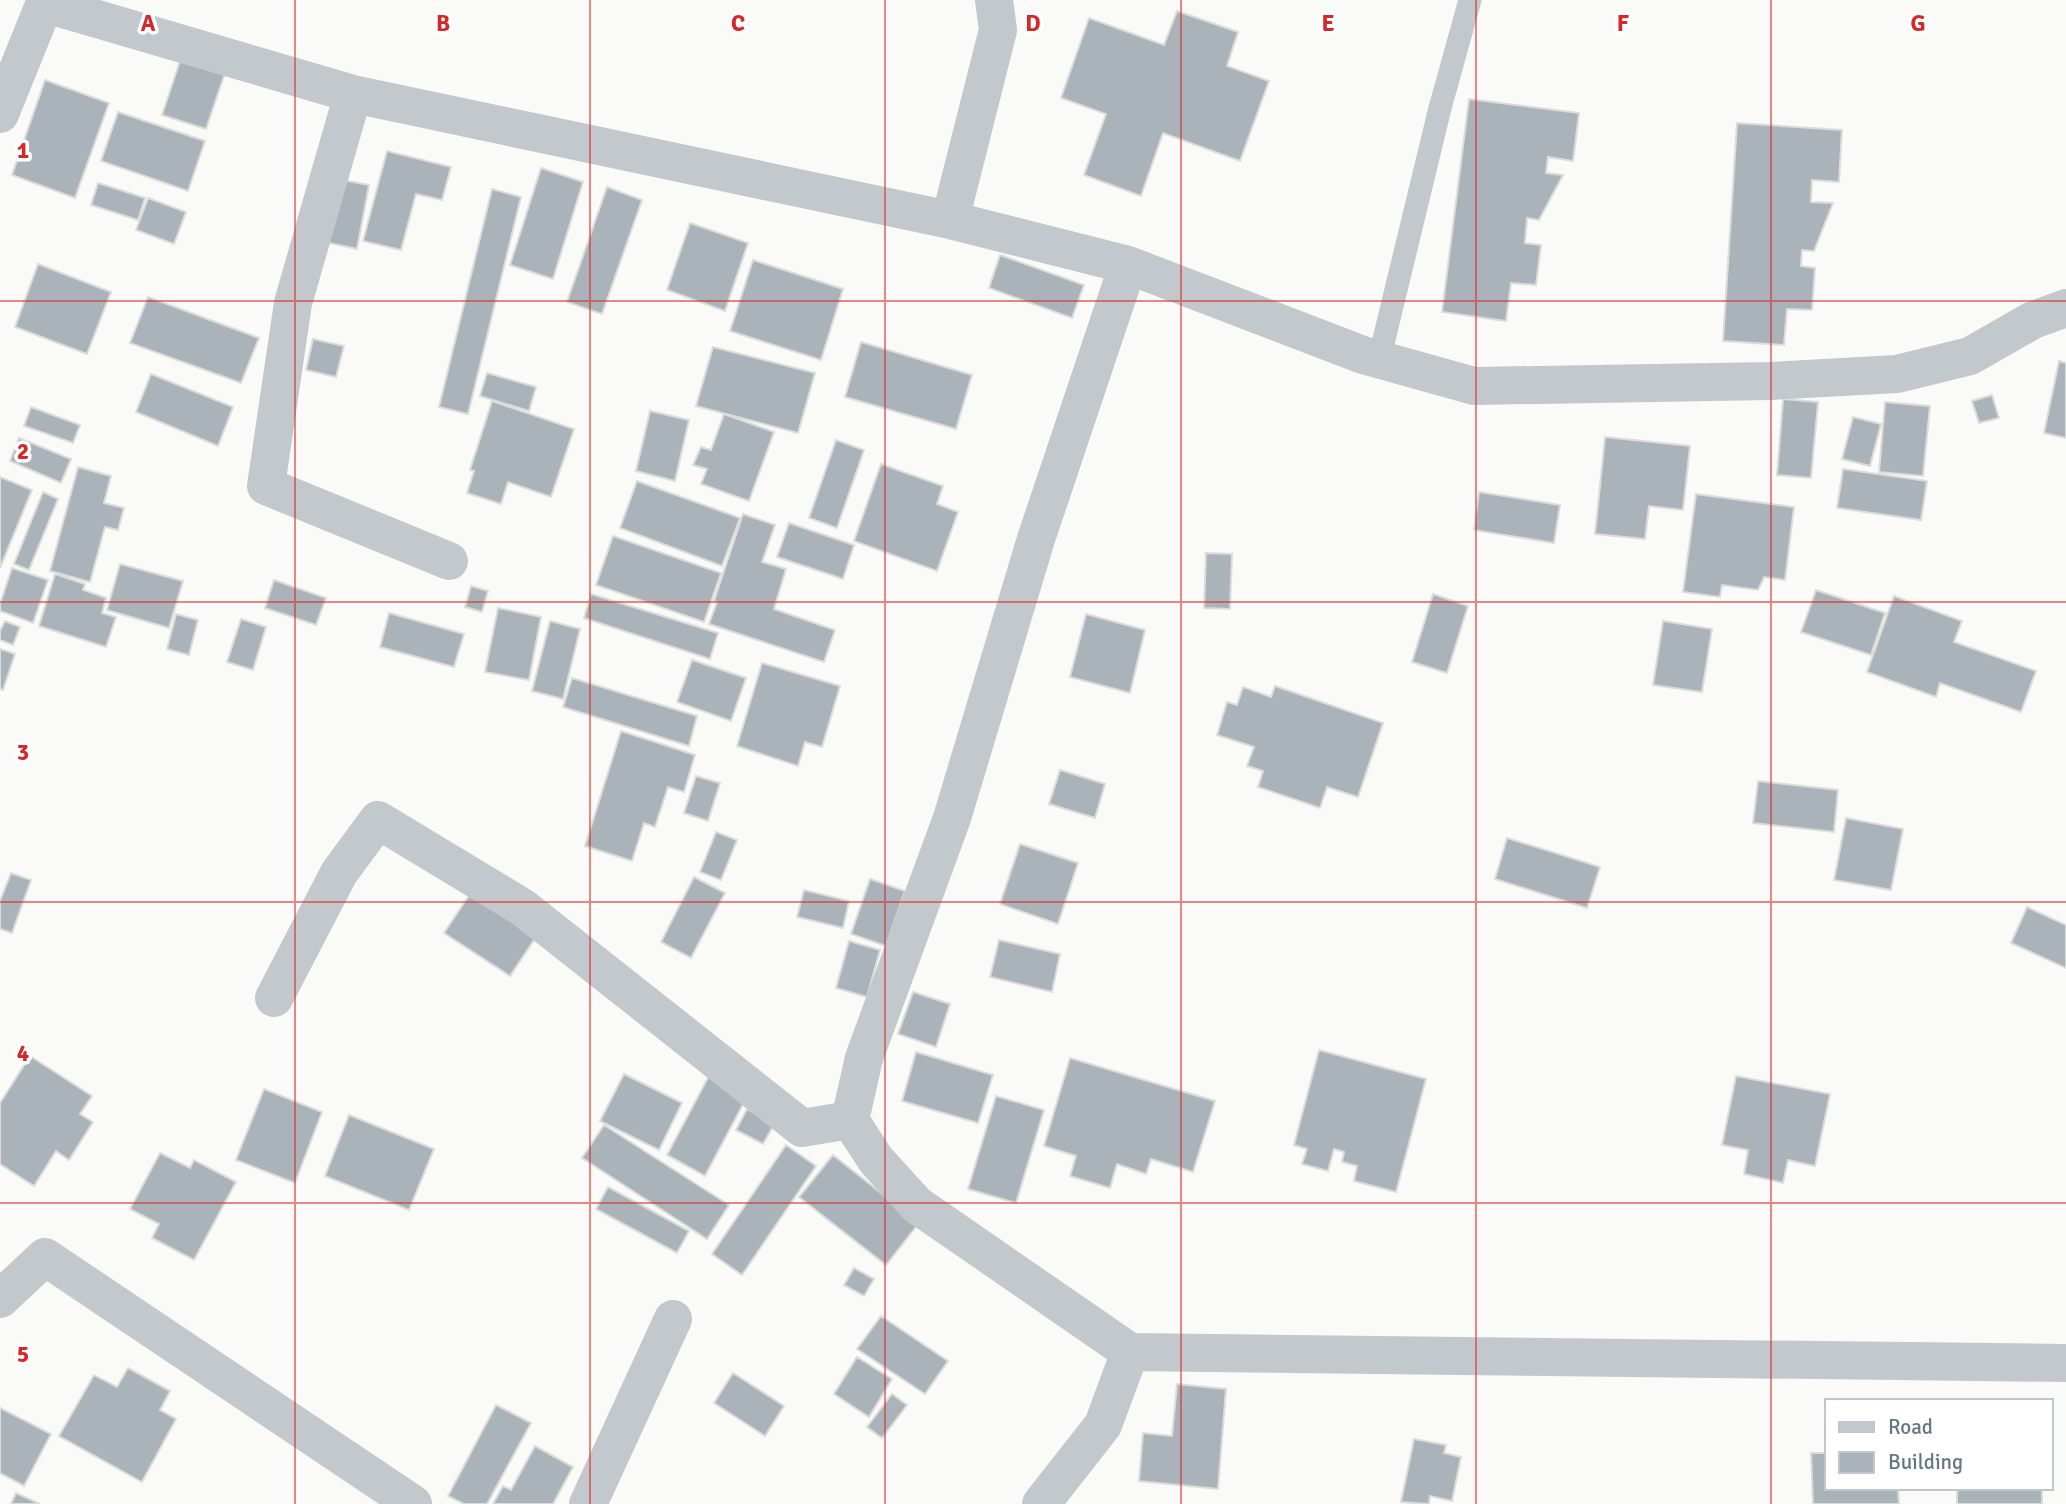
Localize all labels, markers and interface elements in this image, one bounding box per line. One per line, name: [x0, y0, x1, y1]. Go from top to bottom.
text: A: [141, 9, 156, 38]
text: B: [436, 9, 450, 38]
text: C: [731, 9, 745, 38]
text: D: [1025, 9, 1041, 38]
text: E: [1321, 9, 1335, 38]
text: F: [1617, 9, 1629, 38]
text: G: [1910, 9, 1926, 38]
text: 1: [17, 136, 29, 165]
text: 2: [17, 437, 29, 466]
text: 3: [17, 738, 29, 767]
text: 4: [17, 1039, 29, 1068]
text: 5: [17, 1340, 29, 1369]
legend: [1825, 1399, 2052, 1490]
text: Road: [1888, 1414, 1933, 1440]
text: Building: [1888, 1449, 1963, 1475]

